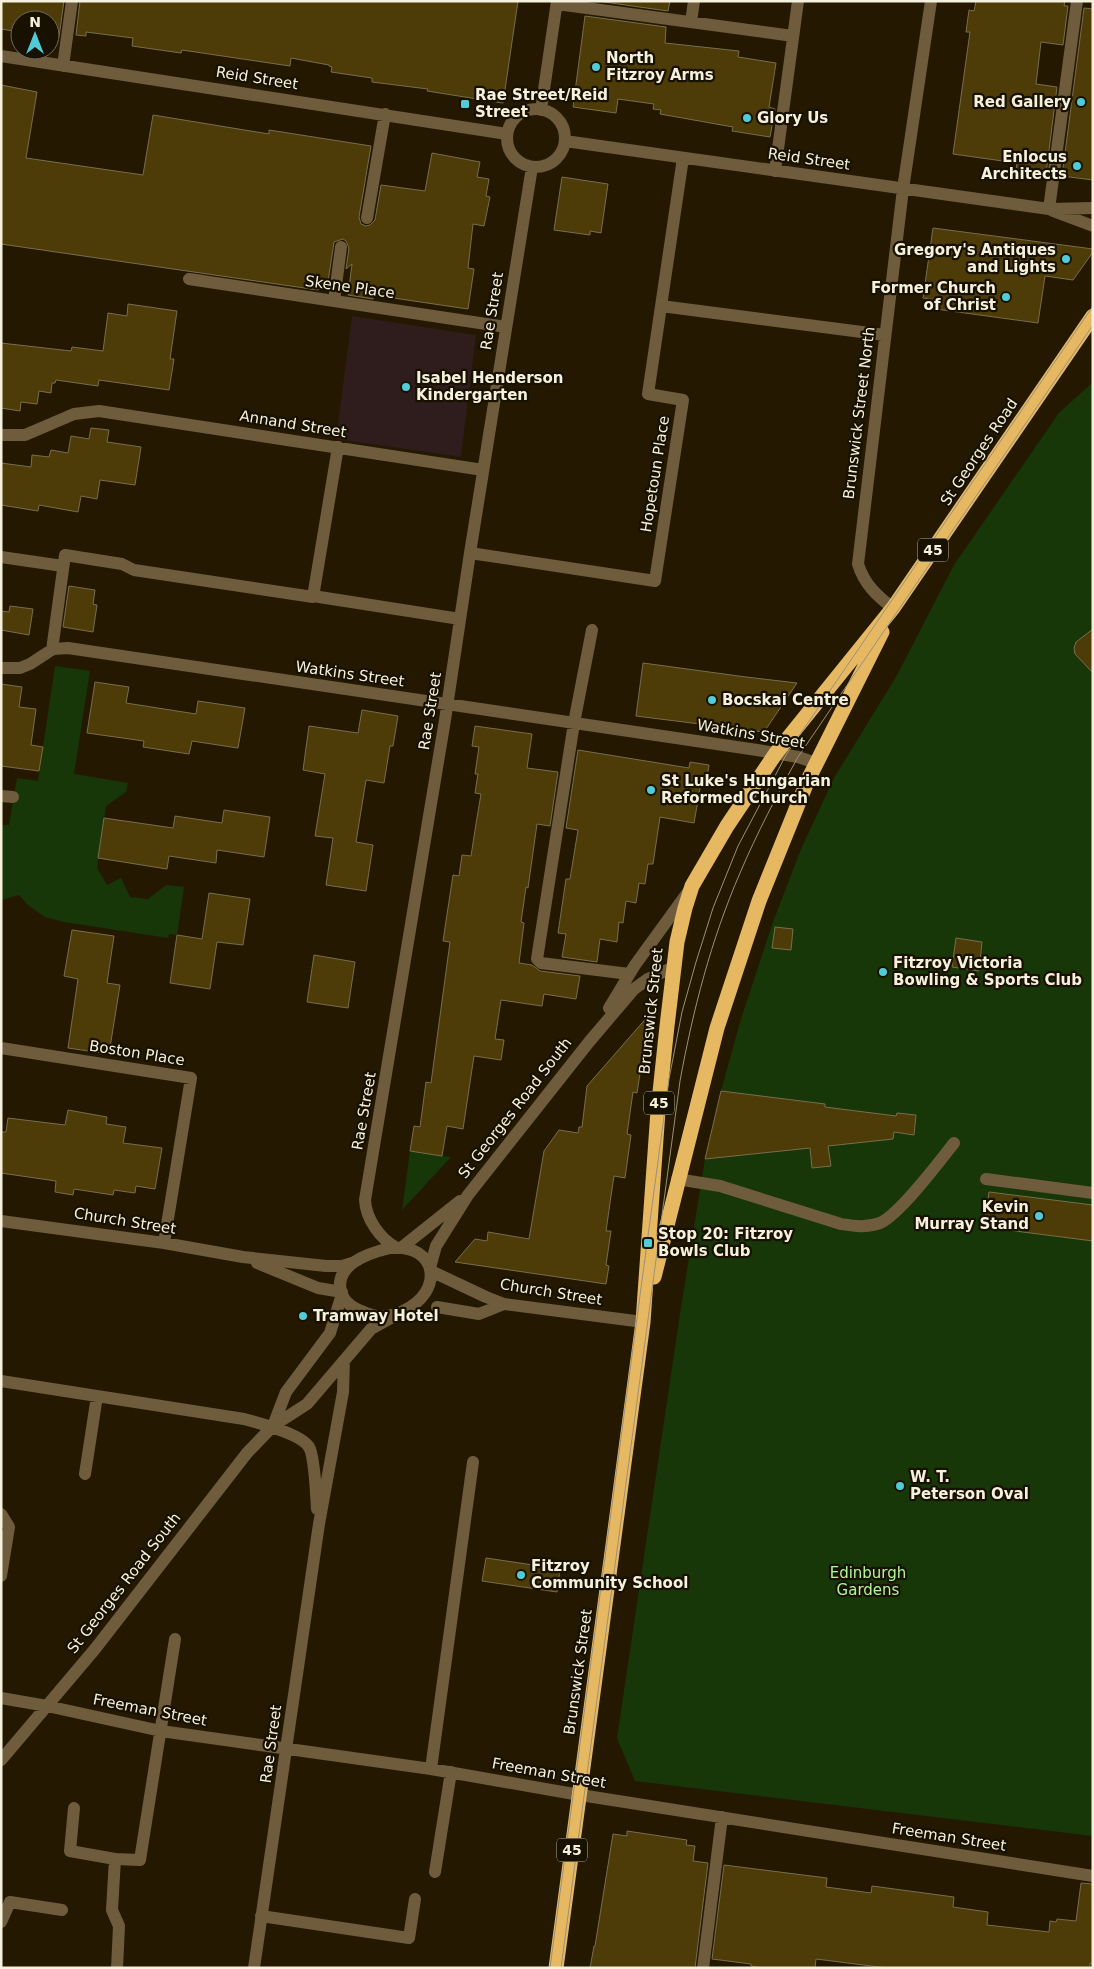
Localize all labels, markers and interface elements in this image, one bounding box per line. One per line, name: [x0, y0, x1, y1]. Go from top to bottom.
north arrow: [10, 10, 60, 60]
text: N: [29, 14, 41, 30]
place label: North Fitzroy Arms: [606, 49, 714, 84]
marker: North Fitzroy Arms: [590, 61, 602, 73]
street label: Reid Street: [215, 63, 300, 93]
place label: Rae Street/Reid Street: [475, 86, 608, 121]
place label: Red Gallery: [973, 93, 1071, 111]
marker: Red Gallery: [1075, 96, 1087, 108]
marker: Rae Street/Reid Street: [459, 98, 471, 110]
place label: Glory Us: [757, 109, 828, 127]
marker: Glory Us: [741, 112, 753, 124]
street label: Reid Street: [767, 144, 851, 174]
place label: Enlocus Architects: [981, 148, 1067, 183]
marker: Enlocus Architects: [1071, 160, 1083, 172]
place label: Gregory's Antiques and Lights: [894, 241, 1056, 276]
marker: Gregory's Antiques and Lights: [1060, 253, 1072, 265]
street label: Rae Street: [477, 271, 507, 351]
street label: Skene Place: [304, 272, 396, 302]
place label: Former Church of Christ: [871, 279, 996, 314]
marker: Former Church of Christ: [1000, 291, 1012, 303]
street label: Brunswick Street North: [839, 326, 879, 500]
place label: Isabel Henderson Kindergarten: [416, 369, 564, 404]
marker: Isabel Henderson Kindergarten: [400, 381, 412, 393]
street label: St Georges Road: [937, 395, 1021, 509]
street label: Annand Street: [238, 407, 348, 441]
street label: Hopetoun Place: [637, 414, 673, 534]
road number: 45: [918, 538, 948, 562]
street label: Watkins Street: [295, 657, 406, 691]
street label: Rae Street: [415, 671, 445, 751]
place label: Bocskai Centre: [722, 691, 849, 709]
marker: Bocskai Centre: [706, 694, 718, 706]
street label: Watkins Street: [696, 716, 807, 752]
place label: St Luke's Hungarian Reformed Church: [661, 772, 831, 807]
marker: St Luke's Hungarian Reformed Church: [645, 784, 657, 796]
street label: Brunswick Street: [635, 947, 667, 1075]
place label: Fitzroy Victoria Bowling & Sports Club: [893, 954, 1082, 989]
marker: Fitzroy Victoria Bowling & Sports Club: [877, 966, 889, 978]
street label: St Georges Road South: [455, 1034, 575, 1182]
street label: Boston Place: [88, 1037, 186, 1069]
street label: Rae Street: [348, 1070, 380, 1151]
road number: 45: [644, 1092, 674, 1114]
place label: Kevin Murray Stand: [914, 1198, 1029, 1233]
street label: Church Street: [73, 1204, 178, 1238]
marker: Kevin Murray Stand: [1033, 1210, 1045, 1222]
place label: Stop 20: Fitzroy Bowls Club: [658, 1225, 793, 1260]
marker: Stop 20: Fitzroy Bowls Club: [642, 1237, 654, 1249]
street label: Church Street: [499, 1275, 604, 1309]
place label: Tramway Hotel: [313, 1307, 439, 1325]
marker: Tramway Hotel: [297, 1310, 309, 1322]
place label: W. T. Peterson Oval: [910, 1468, 1029, 1503]
marker: W. T. Peterson Oval: [894, 1480, 906, 1492]
street label: St Georges Road South: [64, 1509, 184, 1657]
place label: Fitzroy Community School: [531, 1557, 688, 1592]
park label: Edinburgh Gardens: [830, 1564, 906, 1599]
marker: Fitzroy Community School: [515, 1569, 527, 1581]
street label: Brunswick Street: [560, 1608, 596, 1736]
street label: Freeman Street: [92, 1690, 209, 1730]
street label: Rae Street: [257, 1704, 285, 1784]
street label: Freeman Street: [491, 1754, 608, 1792]
street label: Freeman Street: [891, 1819, 1008, 1855]
road number: 45: [557, 1838, 587, 1862]

